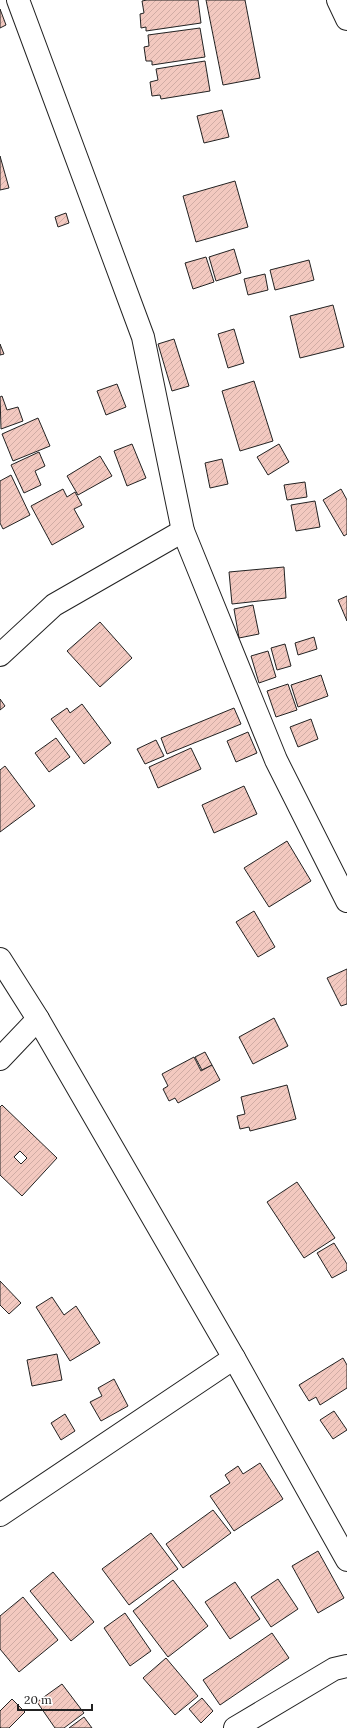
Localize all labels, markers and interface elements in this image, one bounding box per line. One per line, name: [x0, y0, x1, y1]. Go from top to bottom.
scale bar: [18, 1686, 92, 1712]
text: 20 m: [24, 1692, 52, 1707]

